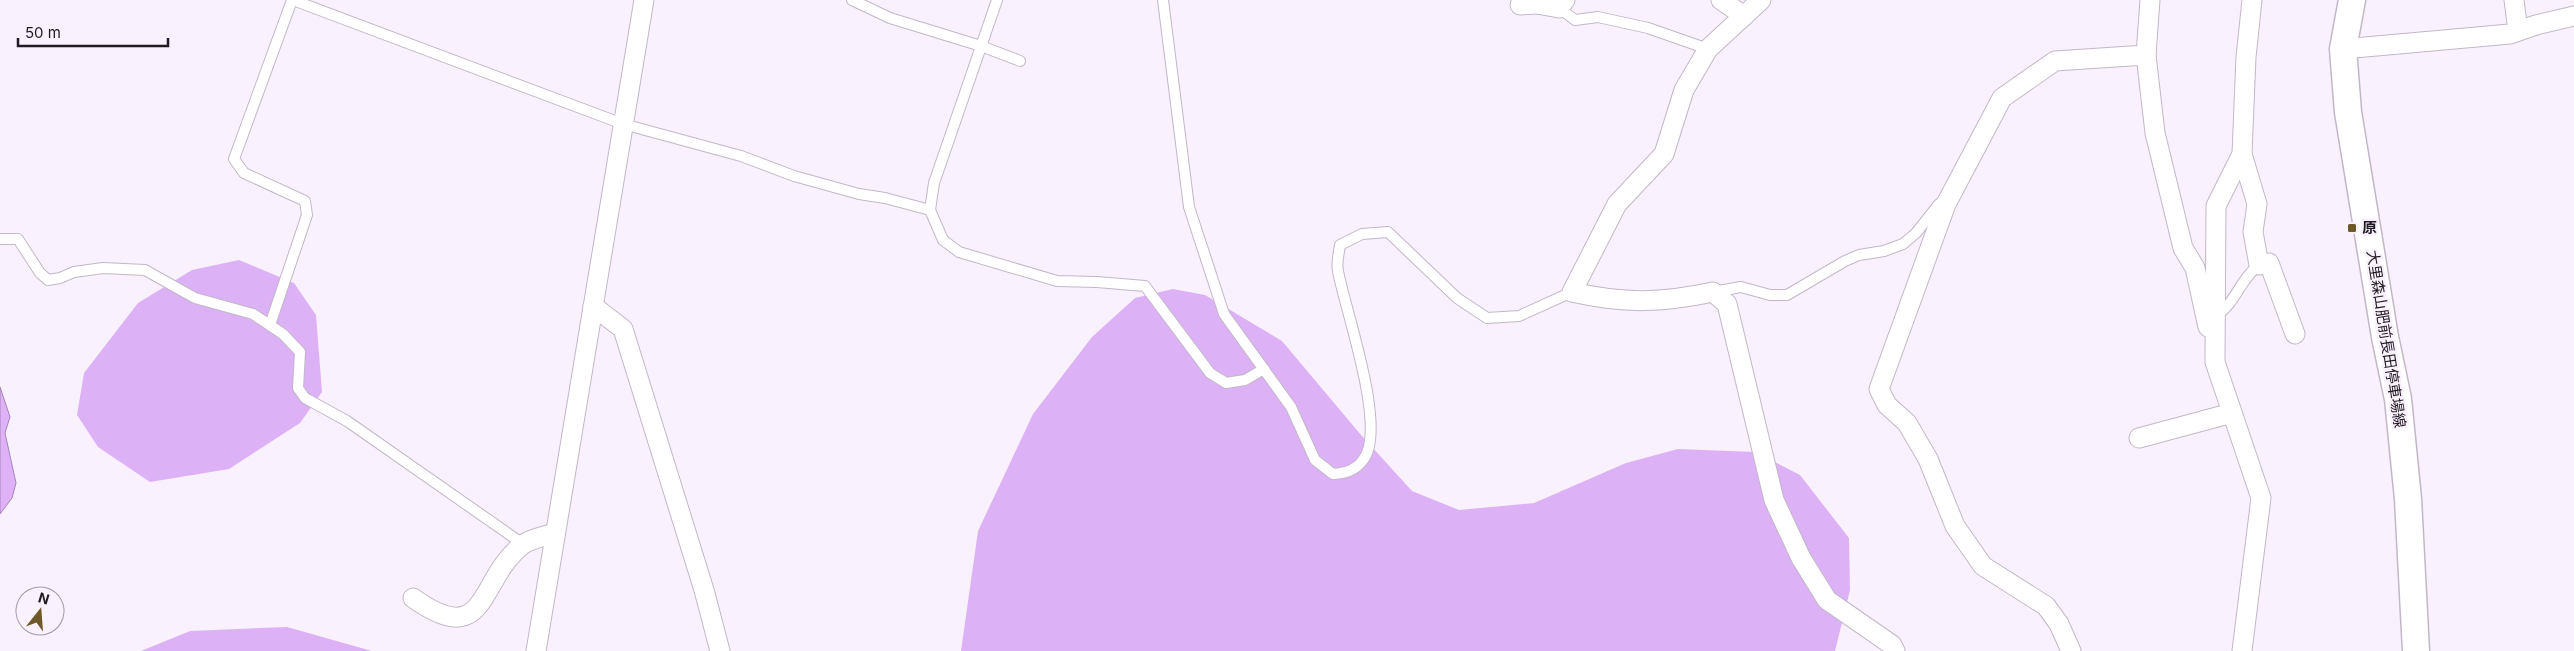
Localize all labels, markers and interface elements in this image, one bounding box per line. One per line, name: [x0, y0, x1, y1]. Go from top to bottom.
scale bar: [18, 15, 168, 47]
text: 50 m: [25, 23, 61, 42]
place label: 原: [2362, 218, 2377, 237]
marker: 原: [2346, 222, 2358, 234]
street label: 大里森山肥前長田停車場線: [2363, 249, 2410, 429]
north arrow: [15, 586, 65, 636]
text: N: [36, 588, 52, 608]

